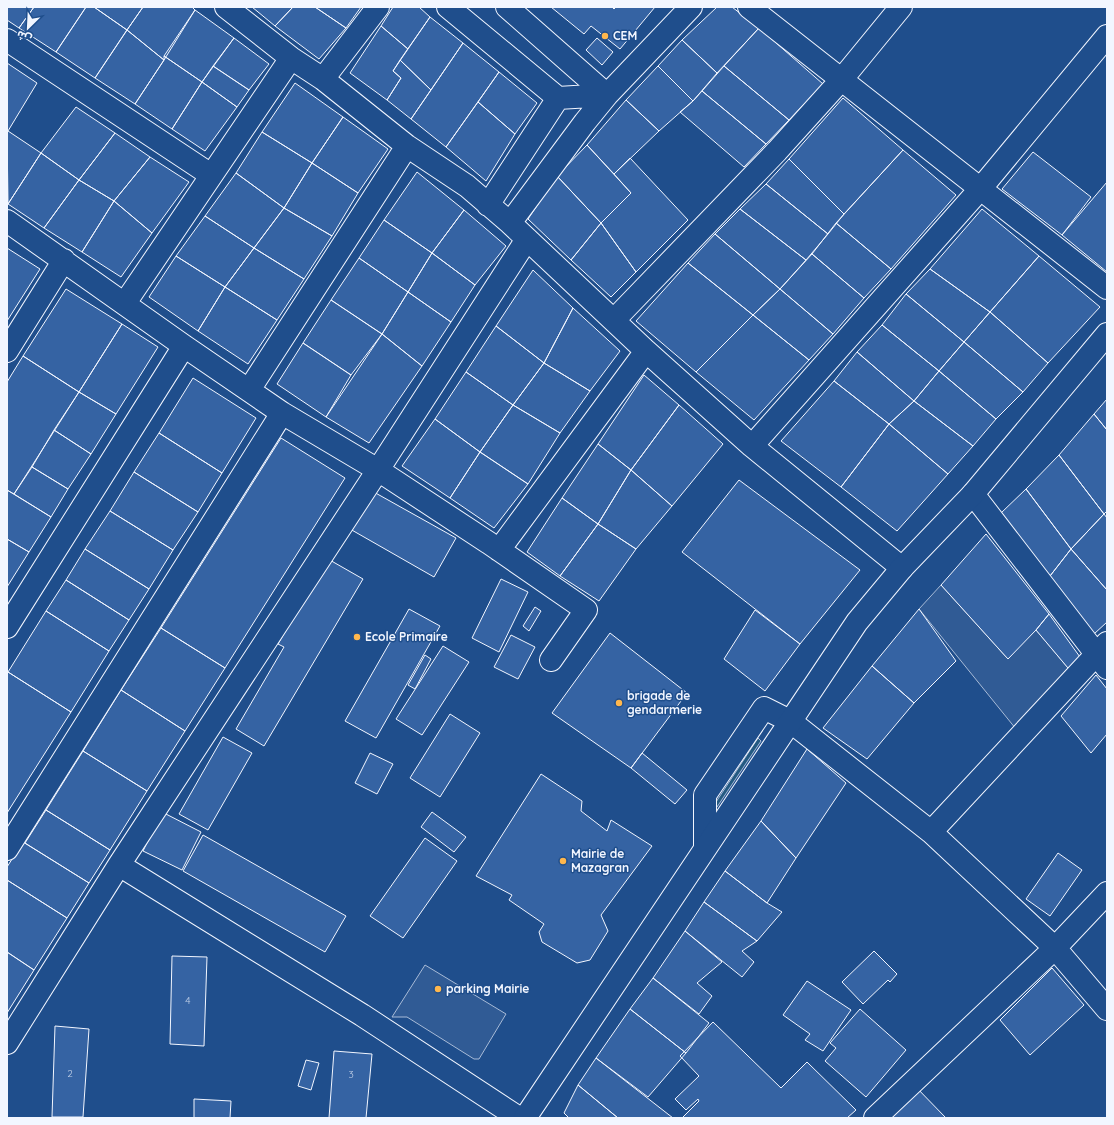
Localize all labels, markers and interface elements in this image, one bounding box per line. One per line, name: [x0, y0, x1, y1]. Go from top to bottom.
north arrow: [8, 8, 48, 48]
text: ش: [14, 28, 34, 47]
place label: CEM: [613, 28, 637, 43]
marker: CEM: [600, 31, 610, 41]
place label: Ecole Primaire: [365, 629, 448, 644]
marker: Ecole Primaire: [352, 632, 362, 642]
place label: brigade de gendarmerie: [627, 688, 702, 717]
marker: brigade de gendarmerie: [614, 698, 624, 708]
place label: Mairie de Mazagran: [571, 846, 629, 875]
marker: Mairie de Mazagran: [558, 856, 568, 866]
place label: parking Mairie: [446, 981, 529, 996]
marker: parking Mairie: [433, 984, 443, 994]
house number: 4: [185, 994, 191, 1007]
house number: 2: [67, 1067, 73, 1080]
house number: 3: [348, 1068, 354, 1081]

